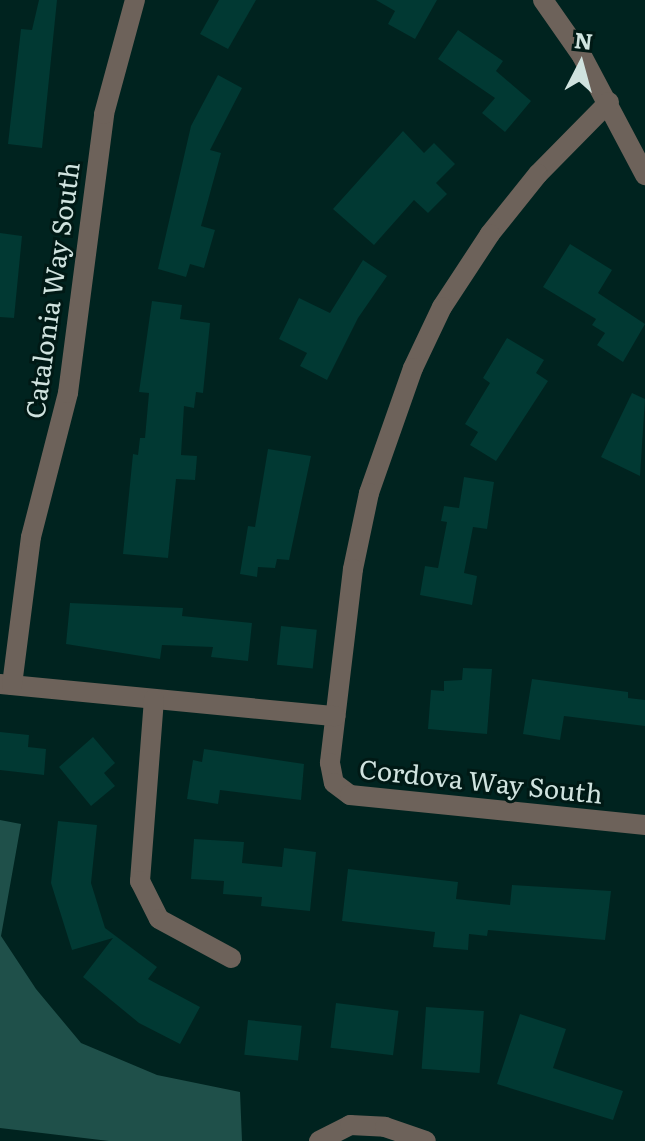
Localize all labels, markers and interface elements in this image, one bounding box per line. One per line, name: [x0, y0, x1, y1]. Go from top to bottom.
text: N: [573, 22, 594, 57]
north arrow: [541, 24, 621, 104]
street label: Catalonia Way South: [18, 160, 84, 420]
street label: Cordova Way South: [358, 752, 604, 808]

